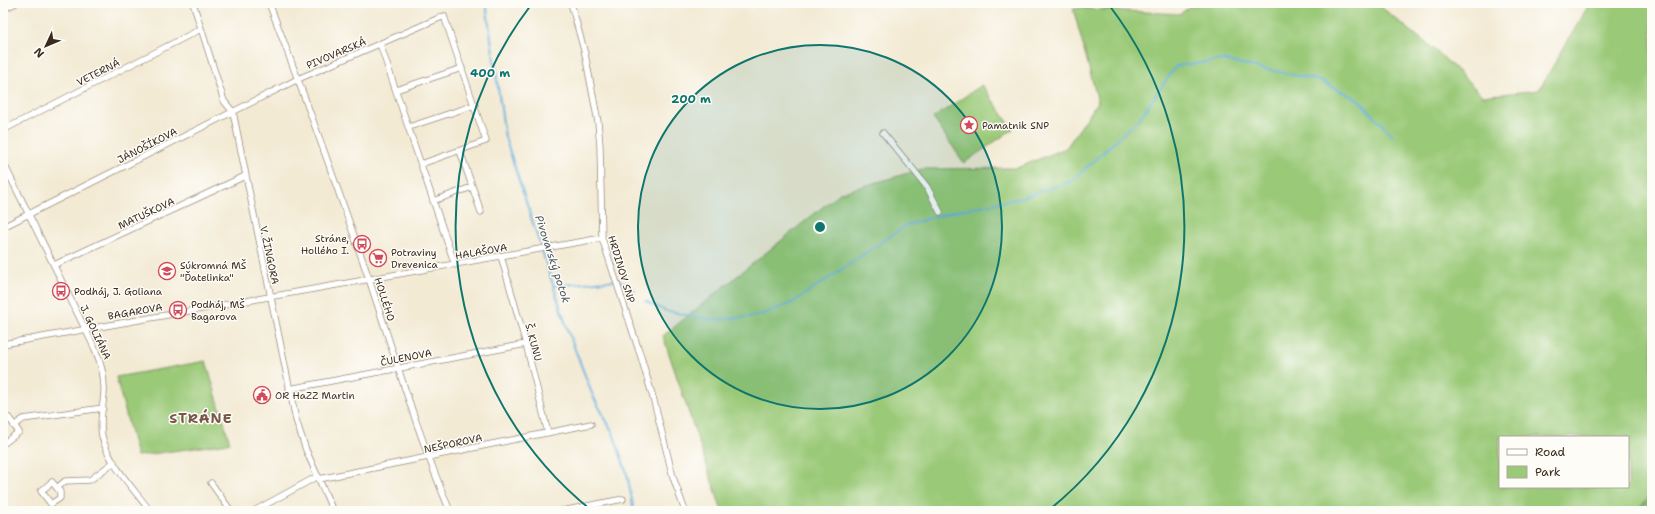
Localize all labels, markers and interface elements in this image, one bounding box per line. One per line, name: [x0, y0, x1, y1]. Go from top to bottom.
north arrow: [26, 26, 66, 66]
street label: PIVOVARSKÁ: [304, 35, 368, 72]
text: N: [31, 44, 48, 61]
street label: VETERNÁ: [74, 56, 122, 89]
text: 400 m: [470, 65, 510, 81]
text: 200 m: [671, 91, 711, 107]
place icon: Pamatnik SNP: [959, 115, 979, 135]
place label: Pamatnik SNP: [982, 119, 1049, 132]
street label: JÁNOŠÍKOVA: [115, 125, 179, 166]
street label: MATUŠKOVA: [116, 195, 176, 232]
water label: Pivovarský potok: [531, 213, 574, 306]
centre of rings: [813, 220, 827, 234]
street label: V. ŽINGORA: [257, 225, 282, 286]
place label: Stráne, Hollého I.: [301, 232, 349, 257]
bus stop icon: Stráne, Hollého I.: [352, 234, 372, 254]
street label: HRDINOV SNP: [605, 234, 638, 305]
street label: HALAŠOVA: [454, 241, 508, 262]
place label: Potraviny Drevenica: [391, 246, 438, 271]
supermarket icon: Potraviny Drevenica: [368, 248, 388, 268]
place label: Súkromná MŠ "Ďatelinka": [180, 259, 247, 284]
school or university icon: Súkromná MŠ "Ďatelinka": [157, 261, 177, 281]
street label: HOLLÉHO: [371, 276, 398, 323]
bus stop icon: Podháj, J. Goliana: [51, 281, 71, 301]
place label: Podháj, J. Goliana: [74, 285, 163, 298]
place label: Podháj, MŠ Bagarova: [191, 298, 245, 323]
street label: BAGAROVA: [107, 300, 163, 323]
bus stop icon: Podháj, MŠ Bagarova: [168, 300, 188, 320]
street label: J. GOLIÁNA: [77, 303, 114, 362]
street label: Š. KUNU: [522, 322, 545, 362]
street label: ČULENOVA: [379, 346, 433, 369]
public building icon: OR HaZZ Martin: [252, 385, 272, 405]
place label: OR HaZZ Martin: [275, 389, 355, 402]
district label: STRÁNE: [169, 409, 233, 427]
street label: NEŠPOROVA: [423, 431, 483, 456]
legend: [1499, 436, 1629, 488]
text: Road: [1535, 444, 1566, 460]
text: Park: [1535, 464, 1561, 480]

